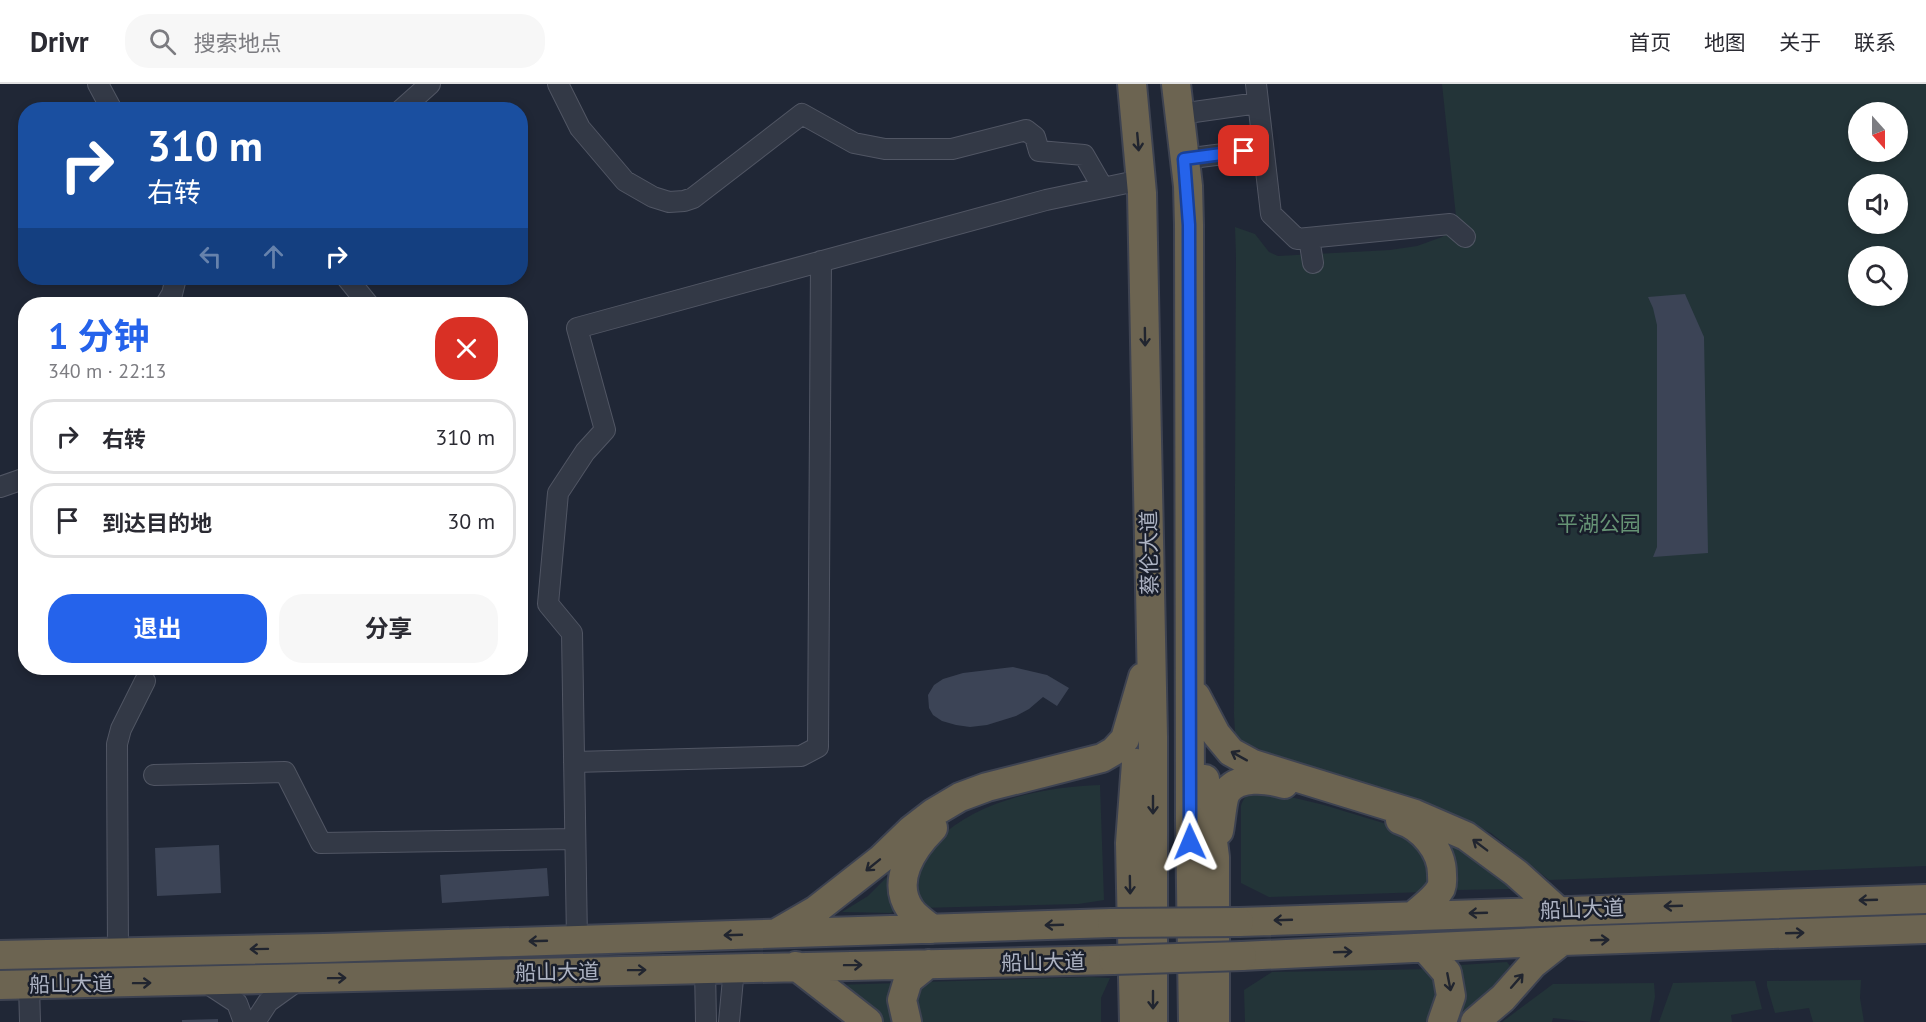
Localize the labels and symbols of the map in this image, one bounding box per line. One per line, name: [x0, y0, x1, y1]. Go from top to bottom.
north arrow: [1848, 102, 1908, 162]
pin: [1218, 125, 1269, 176]
one-way arrow: [1133, 132, 1144, 152]
one-way arrow: [1139, 326, 1151, 346]
park label: 平湖公园: [1557, 510, 1641, 537]
street label: 蔡伦大道: [1135, 511, 1163, 595]
one-way arrow: [1231, 750, 1248, 762]
one-way arrow: [1147, 794, 1159, 814]
position arrow: [1158, 810, 1222, 874]
one-way arrow: [1472, 839, 1488, 852]
one-way arrow: [866, 858, 881, 872]
one-way arrow: [1124, 874, 1136, 894]
street label: 船山大道: [1540, 894, 1624, 924]
one-way arrow: [1858, 895, 1878, 906]
one-way arrow: [1663, 901, 1683, 912]
one-way arrow: [1468, 907, 1488, 918]
one-way arrow: [1273, 914, 1293, 926]
one-way arrow: [1044, 919, 1064, 930]
one-way arrow: [1785, 928, 1805, 939]
one-way arrow: [723, 929, 743, 940]
one-way arrow: [1590, 934, 1610, 945]
one-way arrow: [528, 935, 548, 947]
one-way arrow: [250, 944, 270, 955]
one-way arrow: [1332, 947, 1352, 958]
street label: 船山大道: [1001, 948, 1085, 976]
street label: 船山大道: [515, 958, 599, 986]
one-way arrow: [843, 959, 863, 971]
one-way arrow: [627, 964, 647, 976]
street label: 船山大道: [29, 970, 113, 998]
one-way arrow: [327, 972, 347, 984]
one-way arrow: [1443, 972, 1454, 992]
one-way arrow: [1510, 974, 1524, 989]
one-way arrow: [132, 977, 152, 989]
one-way arrow: [1147, 989, 1159, 1009]

